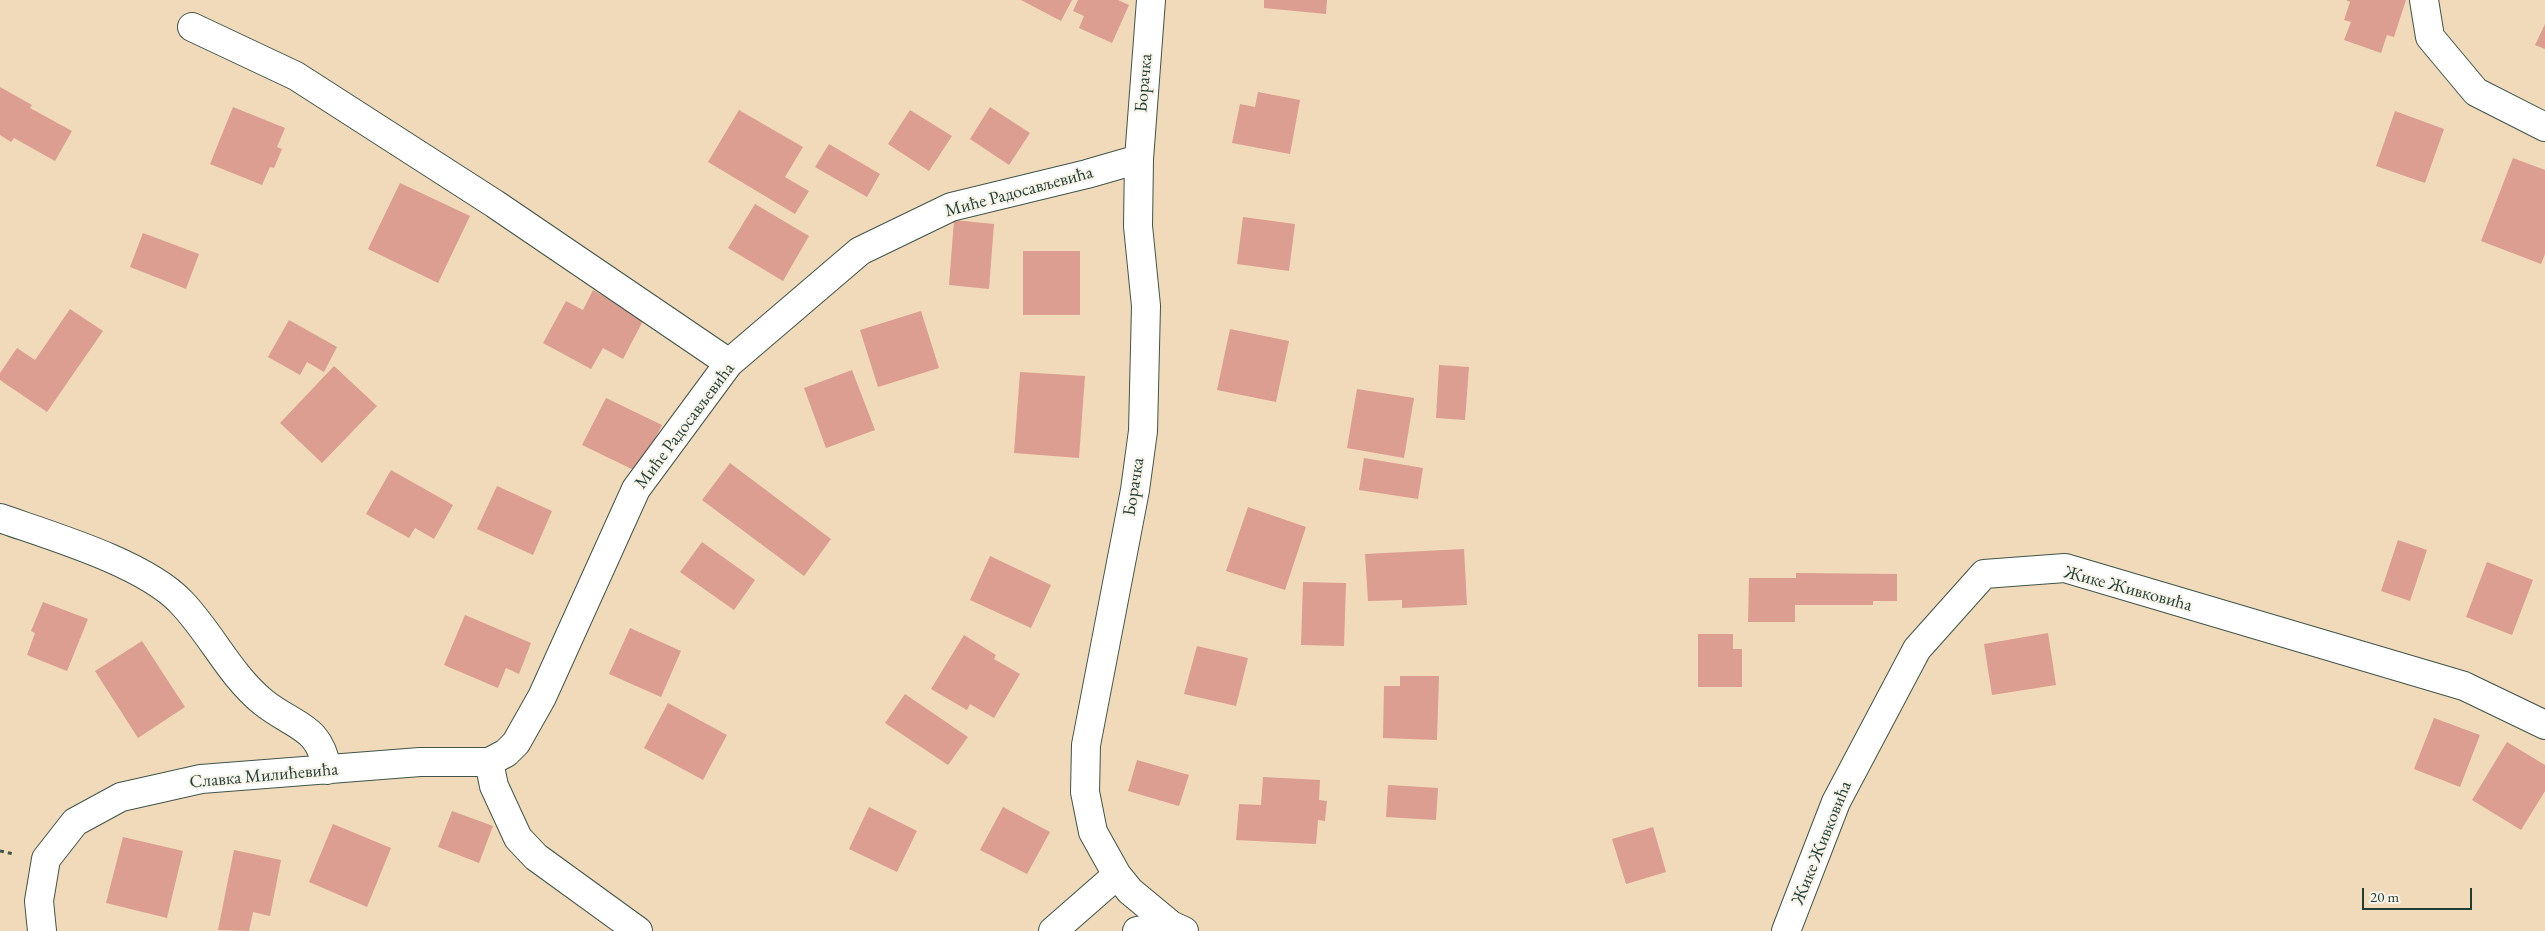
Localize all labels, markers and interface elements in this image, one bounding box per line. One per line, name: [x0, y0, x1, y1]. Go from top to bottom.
street label: Борачка: [1131, 53, 1157, 113]
street label: Миће Радосављевића: [943, 162, 1095, 222]
street label: Миће Радосављевића: [631, 359, 739, 493]
street label: Борачка: [1119, 456, 1149, 518]
street label: Жике Живковића: [2062, 562, 2194, 616]
street label: Славка Милићевића: [189, 759, 339, 793]
street label: Жике Живковића: [1787, 778, 1857, 908]
scale bar: [2365, 878, 2475, 910]
text: 20 m: [2370, 887, 2399, 906]

